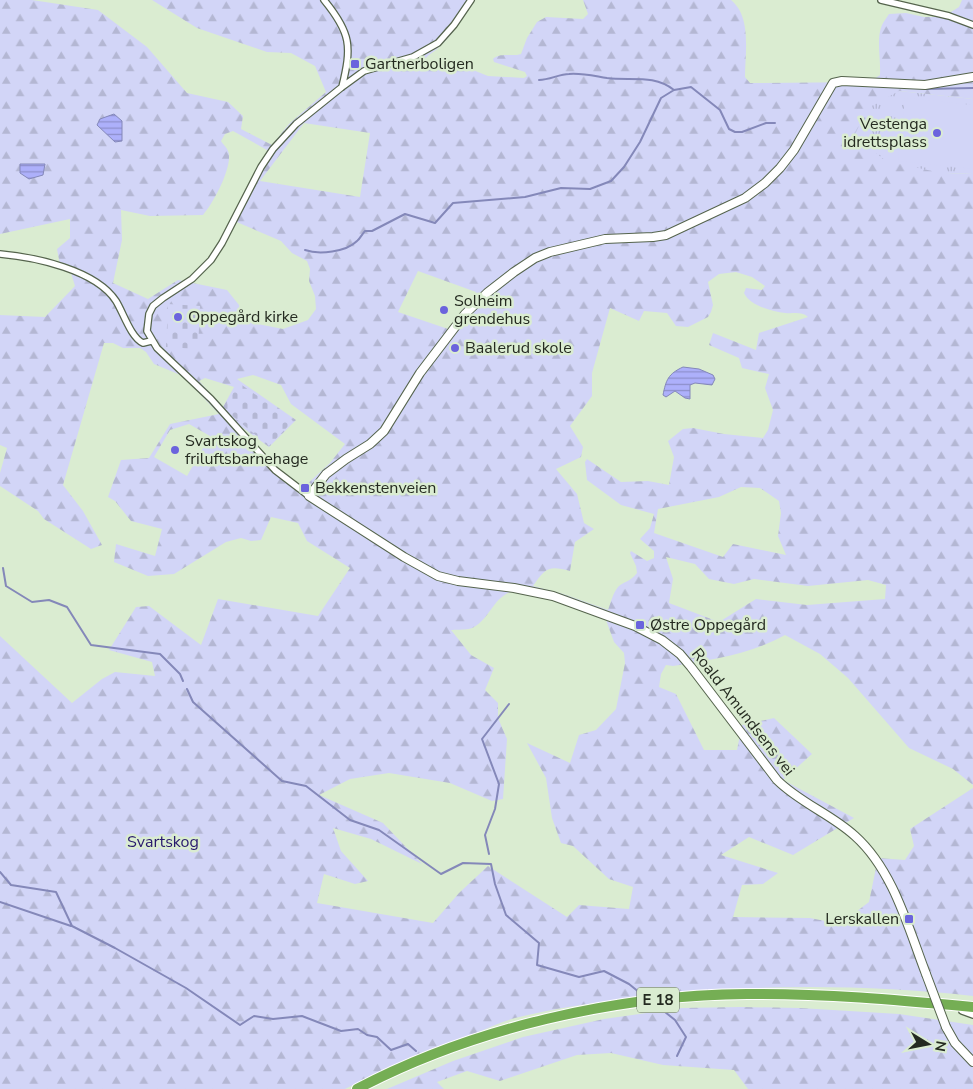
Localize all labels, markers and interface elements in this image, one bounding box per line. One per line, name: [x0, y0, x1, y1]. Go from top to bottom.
place label: Gartnerboligen: [365, 53, 474, 75]
marker: Gartnerboligen: [349, 58, 361, 70]
place label: Vestenga idrettsplass: [843, 113, 927, 153]
marker: Vestenga idrettsplass: [931, 127, 943, 139]
place label: Solheim grendehus: [454, 290, 530, 330]
marker: Solheim grendehus: [438, 304, 450, 316]
place label: Oppegård kirke: [188, 306, 298, 328]
marker: Oppegård kirke: [172, 311, 184, 323]
place label: Baalerud skole: [465, 337, 572, 359]
marker: Baalerud skole: [449, 342, 461, 354]
place label: Svartskog friluftsbarnehage: [185, 430, 308, 470]
marker: Svartskog friluftsbarnehage: [169, 444, 181, 456]
place label: Bekkenstenveien: [315, 477, 436, 499]
marker: Bekkenstenveien: [299, 482, 311, 494]
place label: Østre Oppegård: [650, 614, 766, 636]
marker: Østre Oppegård: [634, 619, 646, 631]
street label: Roald Amundsens vei: [686, 644, 800, 780]
park label: Svartskog: [127, 831, 199, 853]
place label: Lerskallen: [825, 908, 899, 930]
marker: Lerskallen: [903, 913, 915, 925]
road number: E 18: [637, 988, 679, 1012]
north arrow: [903, 1019, 953, 1069]
text: N: [930, 1039, 951, 1053]

